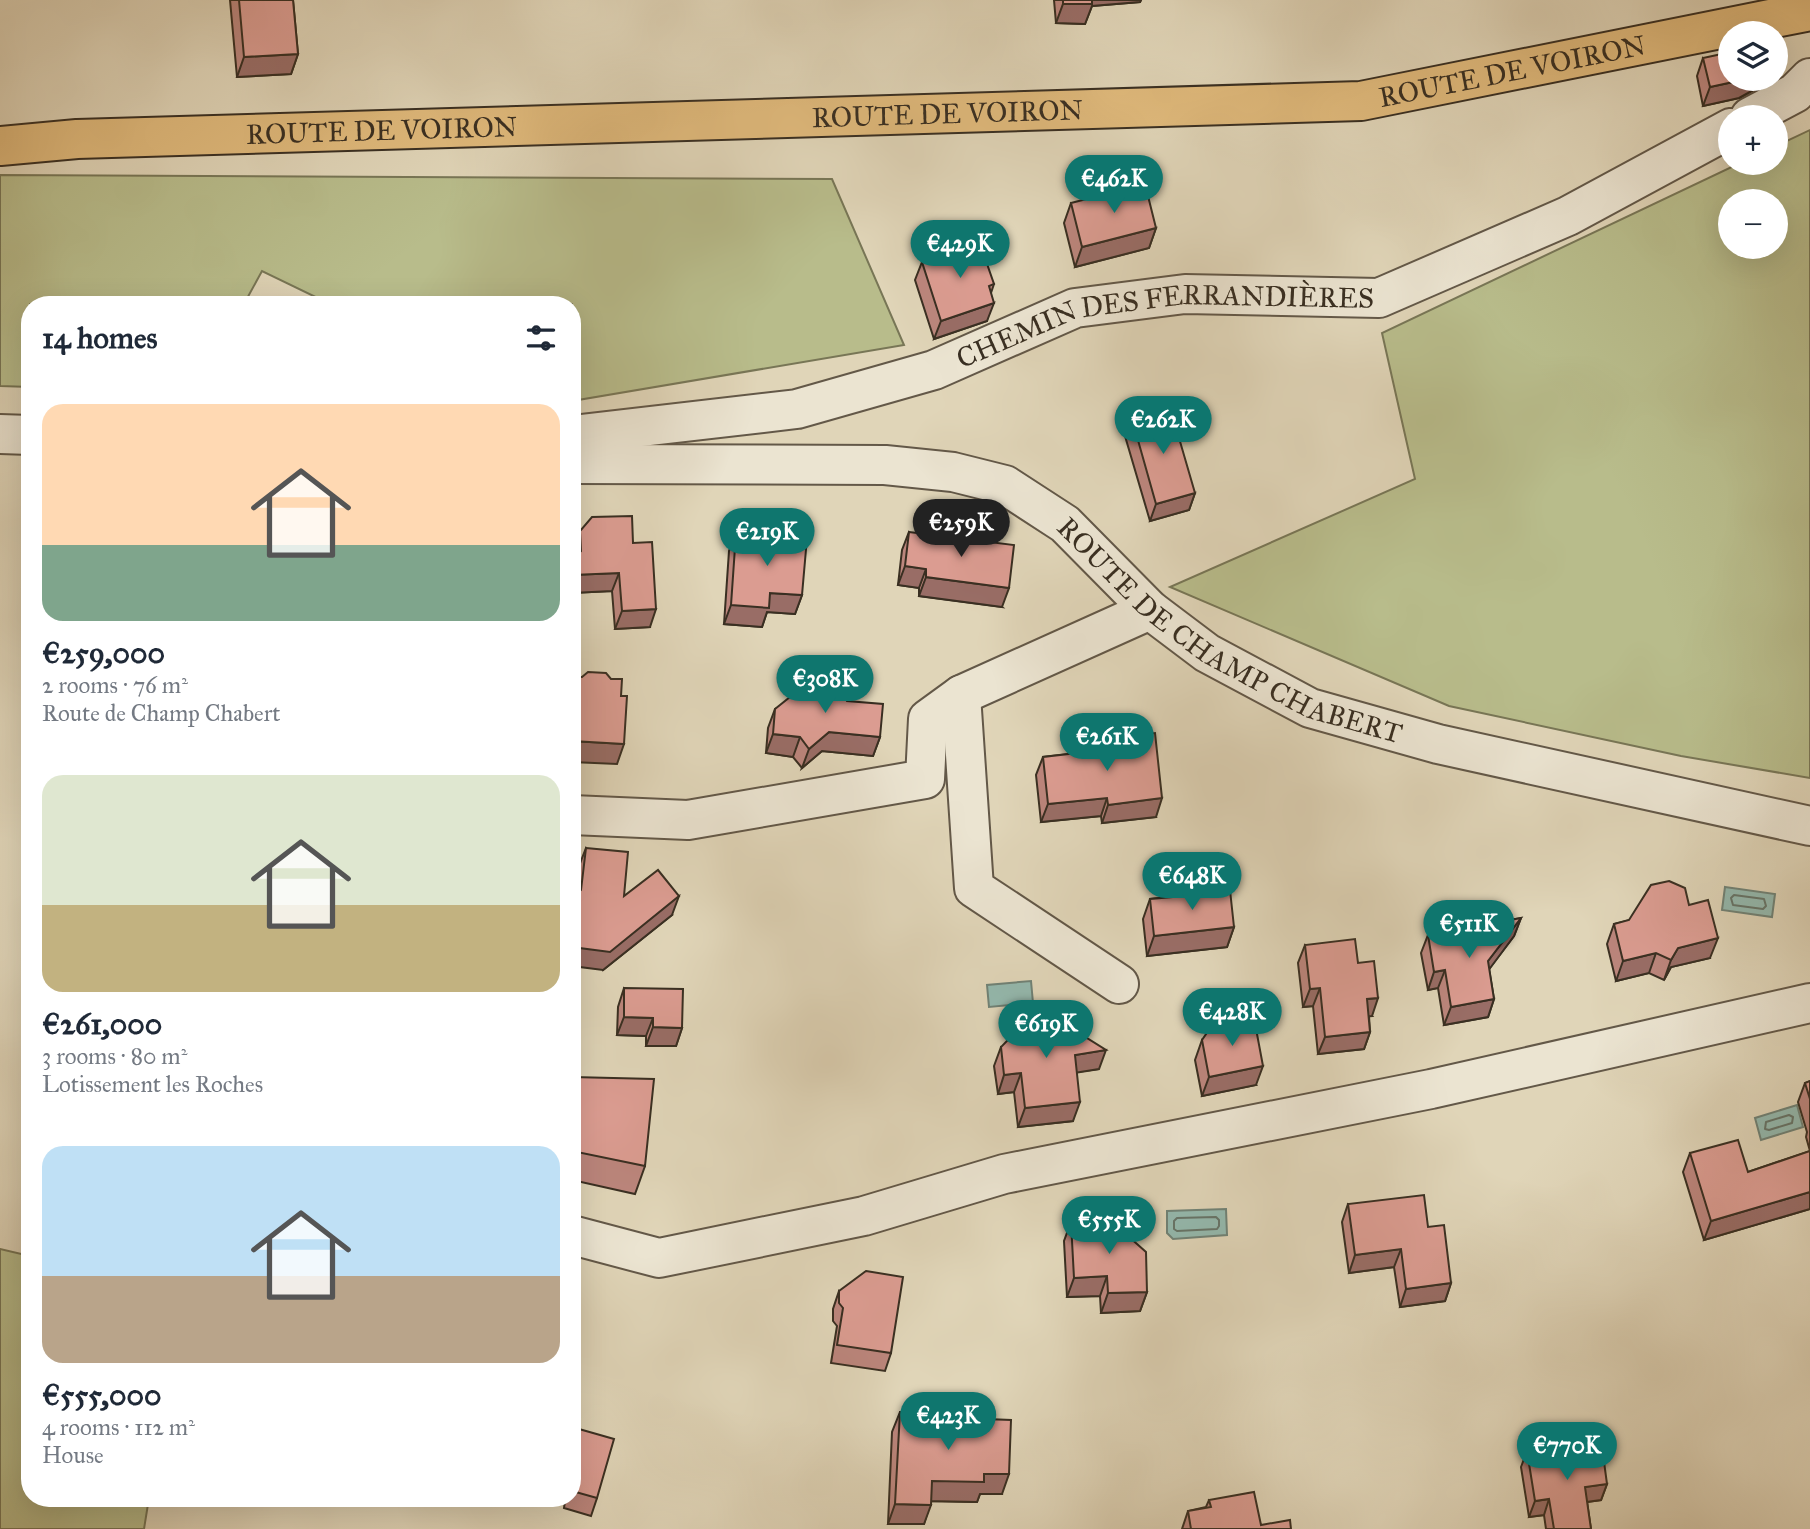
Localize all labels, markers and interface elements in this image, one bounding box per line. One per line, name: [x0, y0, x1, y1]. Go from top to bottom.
map controls: [1718, 21, 1788, 259]
button: layers: [1718, 21, 1788, 91]
street label: ROUTE DE VOIRON: [1376, 27, 1649, 115]
street label: ROUTE DE VOIRON: [811, 92, 1083, 135]
button: +: [1718, 105, 1788, 175]
street label: ROUTE DE VOIRON: [245, 108, 518, 151]
pin: €462K: [1065, 156, 1163, 215]
text: €462K: [1081, 164, 1147, 192]
button: −: [1718, 189, 1788, 259]
pin: €429K: [911, 220, 1009, 280]
text: €429K: [927, 229, 993, 257]
street label: CHEMIN DES FERRANDIÈRES: [951, 276, 1375, 376]
icon: filters: [522, 319, 560, 357]
text: 14 homes: [42, 320, 157, 356]
pin: €262K: [1114, 396, 1212, 456]
text: €262K: [1131, 405, 1195, 433]
icon: home: [238, 450, 364, 576]
pin: €259K: [912, 500, 1010, 559]
pin: €219K: [718, 508, 816, 568]
text: €259K: [929, 508, 993, 536]
street label: ROUTE DE CHAMP CHABERT: [1050, 509, 1406, 751]
text: €219K: [736, 517, 798, 545]
text: €259,000: [42, 635, 165, 671]
pin: €308K: [776, 656, 874, 715]
text: €308K: [792, 664, 858, 692]
text: 2 rooms · 76 m²: [42, 671, 188, 699]
text: Route de Champ Chabert: [42, 699, 280, 727]
pin: €261K: [1058, 714, 1156, 773]
text: €261K: [1076, 722, 1138, 750]
icon: home: [238, 821, 364, 947]
pin: €648K: [1143, 852, 1241, 912]
text: €648K: [1158, 861, 1226, 889]
pin: €511K: [1420, 900, 1518, 960]
text: €511K: [1439, 909, 1499, 937]
pin: €428K: [1183, 988, 1281, 1048]
text: €428K: [1199, 997, 1265, 1025]
pin: €619K: [997, 1000, 1095, 1060]
text: €261,000: [42, 1006, 162, 1042]
text: €619K: [1014, 1009, 1078, 1037]
text: 3 rooms · 80 m²: [42, 1042, 187, 1070]
text: Lotissement les Roches: [42, 1070, 263, 1098]
icon: home: [238, 1192, 364, 1318]
pin: €555K: [1060, 1196, 1158, 1256]
text: €555K: [1078, 1205, 1140, 1233]
text: €555,000: [42, 1377, 161, 1413]
pin: €423K: [899, 1392, 997, 1452]
text: €423K: [916, 1401, 980, 1429]
text: 4 rooms · 112 m²: [42, 1413, 195, 1441]
pin: €770K: [1518, 1422, 1616, 1482]
text: €770K: [1533, 1431, 1601, 1459]
text: House: [42, 1441, 104, 1469]

